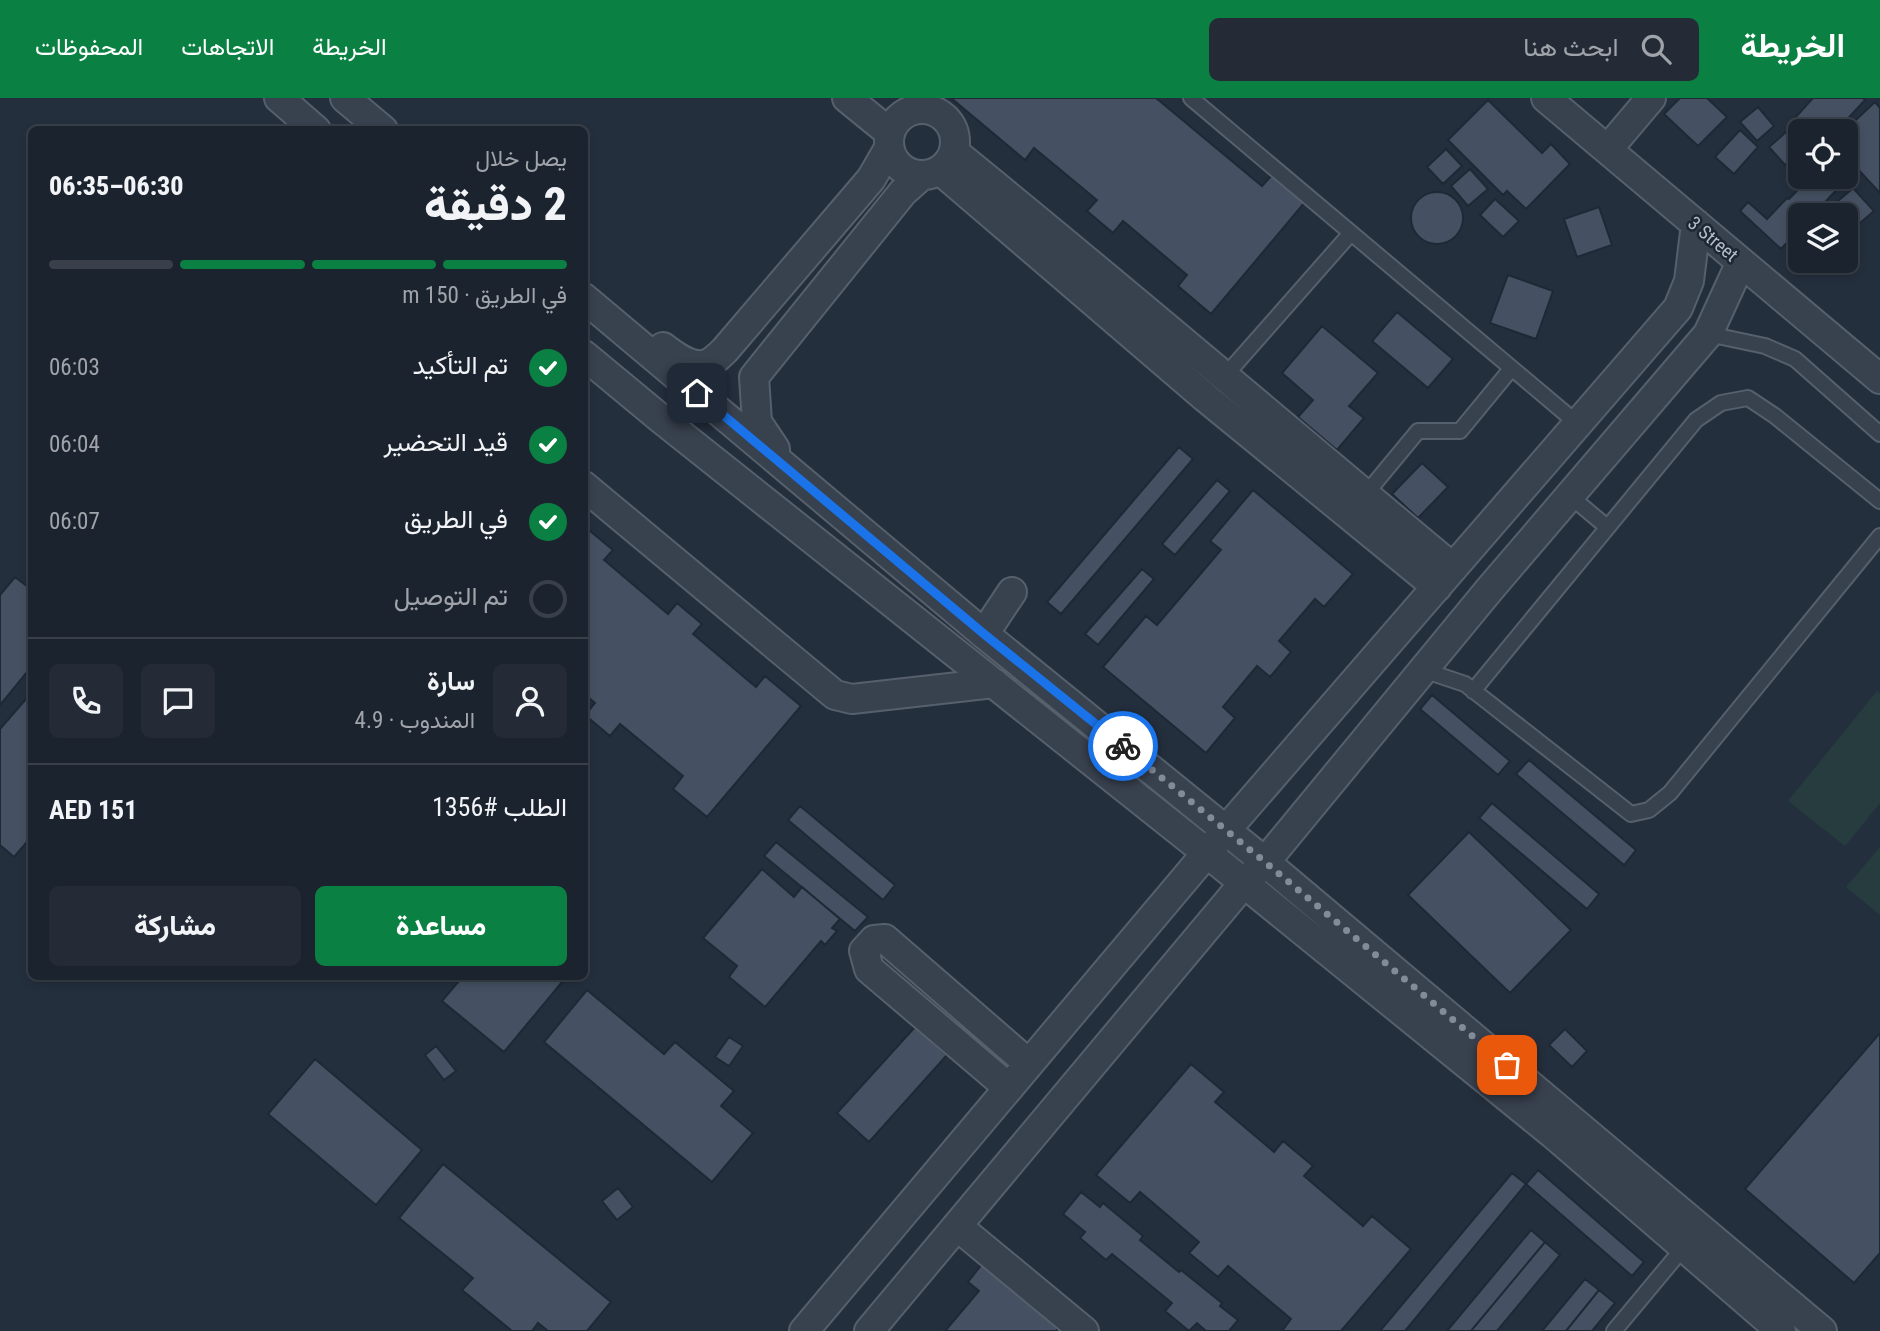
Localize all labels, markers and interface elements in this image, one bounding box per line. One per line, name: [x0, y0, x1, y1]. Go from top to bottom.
search box: [1209, 18, 1699, 81]
text: الخريطة: [1741, 26, 1845, 65]
icon: search: [1637, 30, 1675, 68]
text: ابحث هنا: [1523, 32, 1619, 62]
text: المحفوظات: [35, 33, 143, 61]
text: الاتجاهات: [181, 33, 274, 61]
text: الخريطة: [312, 33, 387, 61]
map controls: [1788, 119, 1858, 273]
button: locate: [1788, 119, 1858, 189]
text: يصل خلال: [475, 145, 567, 172]
text: 06:30–06:35: [49, 171, 183, 201]
text: 2 دقيقة: [424, 177, 567, 231]
button: layers: [1788, 203, 1858, 273]
street label: 3 Street: [1683, 211, 1743, 267]
text: في الطريق · 150 m: [402, 282, 567, 309]
icon: check: [529, 349, 567, 387]
text: تم التأكيد: [413, 350, 508, 380]
text: 06:03: [49, 354, 100, 381]
pin: [667, 363, 727, 423]
icon: home: [678, 374, 716, 412]
icon: check: [529, 426, 567, 464]
text: قيد التحضير: [384, 427, 508, 457]
text: 06:04: [49, 431, 100, 458]
icon: check: [529, 503, 567, 541]
text: في الطريق: [404, 504, 508, 534]
text: 06:07: [49, 508, 100, 535]
text: تم التوصيل: [394, 581, 508, 611]
button: phone: [49, 664, 123, 738]
button: chat: [141, 664, 215, 738]
button: person: [493, 664, 567, 738]
text: سارة: [427, 666, 475, 696]
text: المندوب · 4.9: [355, 707, 475, 734]
courier: [1088, 711, 1158, 781]
icon: bike: [1104, 727, 1142, 765]
text: الطلب #1356: [432, 792, 567, 822]
text: AED 151: [49, 795, 137, 825]
button: مشاركة: [49, 886, 301, 966]
button: مساعدة: [315, 886, 567, 966]
pin: [1477, 1035, 1537, 1095]
icon: bag: [1488, 1046, 1526, 1084]

